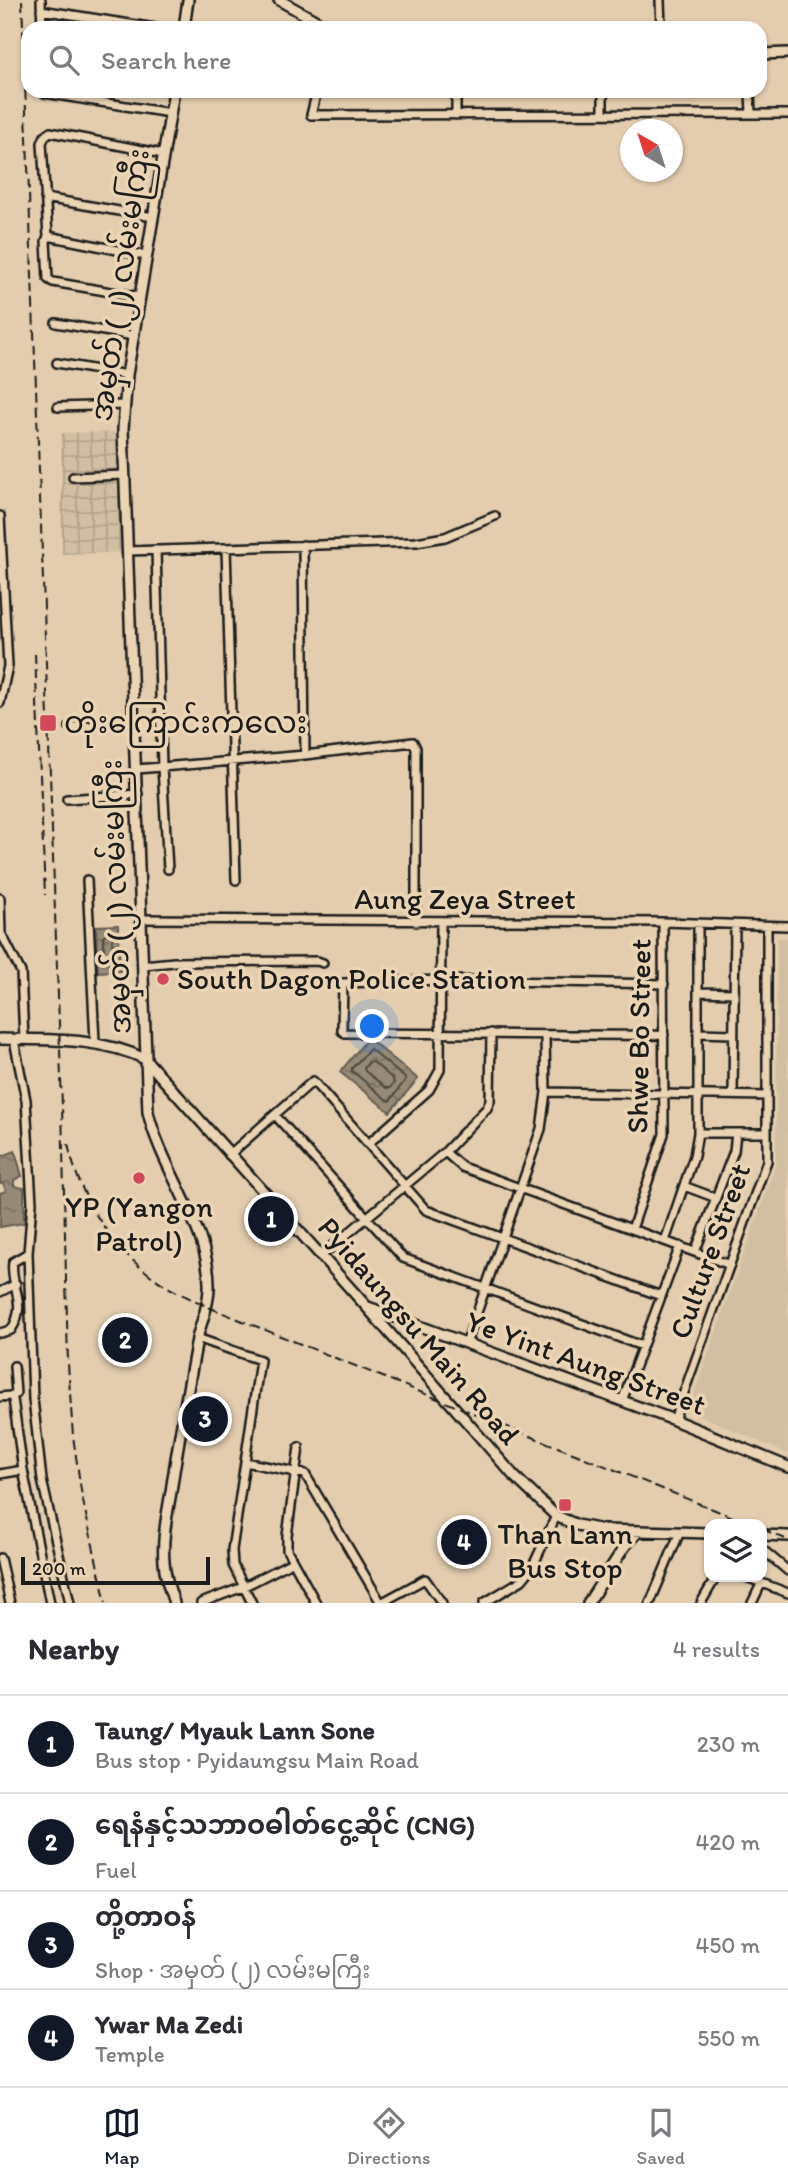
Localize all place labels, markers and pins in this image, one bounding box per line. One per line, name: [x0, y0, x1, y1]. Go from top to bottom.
place label: တိုးကြောင်းကလေး: [64, 701, 307, 748]
marker: တိုးကြောင်းကလေး: [38, 713, 58, 733]
place label: South Dagon Police Station: [177, 960, 526, 997]
marker: South Dagon Police Station: [155, 971, 171, 987]
marker: YP (Yangon Patrol): [131, 1170, 147, 1186]
place label: YP (Yangon Patrol): [65, 1188, 213, 1259]
pin: 1: [248, 1193, 294, 1245]
pin: 2: [102, 1314, 148, 1366]
pin: 3: [182, 1393, 228, 1445]
marker: Than Lann Bus Stop: [557, 1497, 573, 1513]
place label: Than Lann Bus Stop: [497, 1515, 633, 1586]
pin: 4: [441, 1516, 487, 1568]

